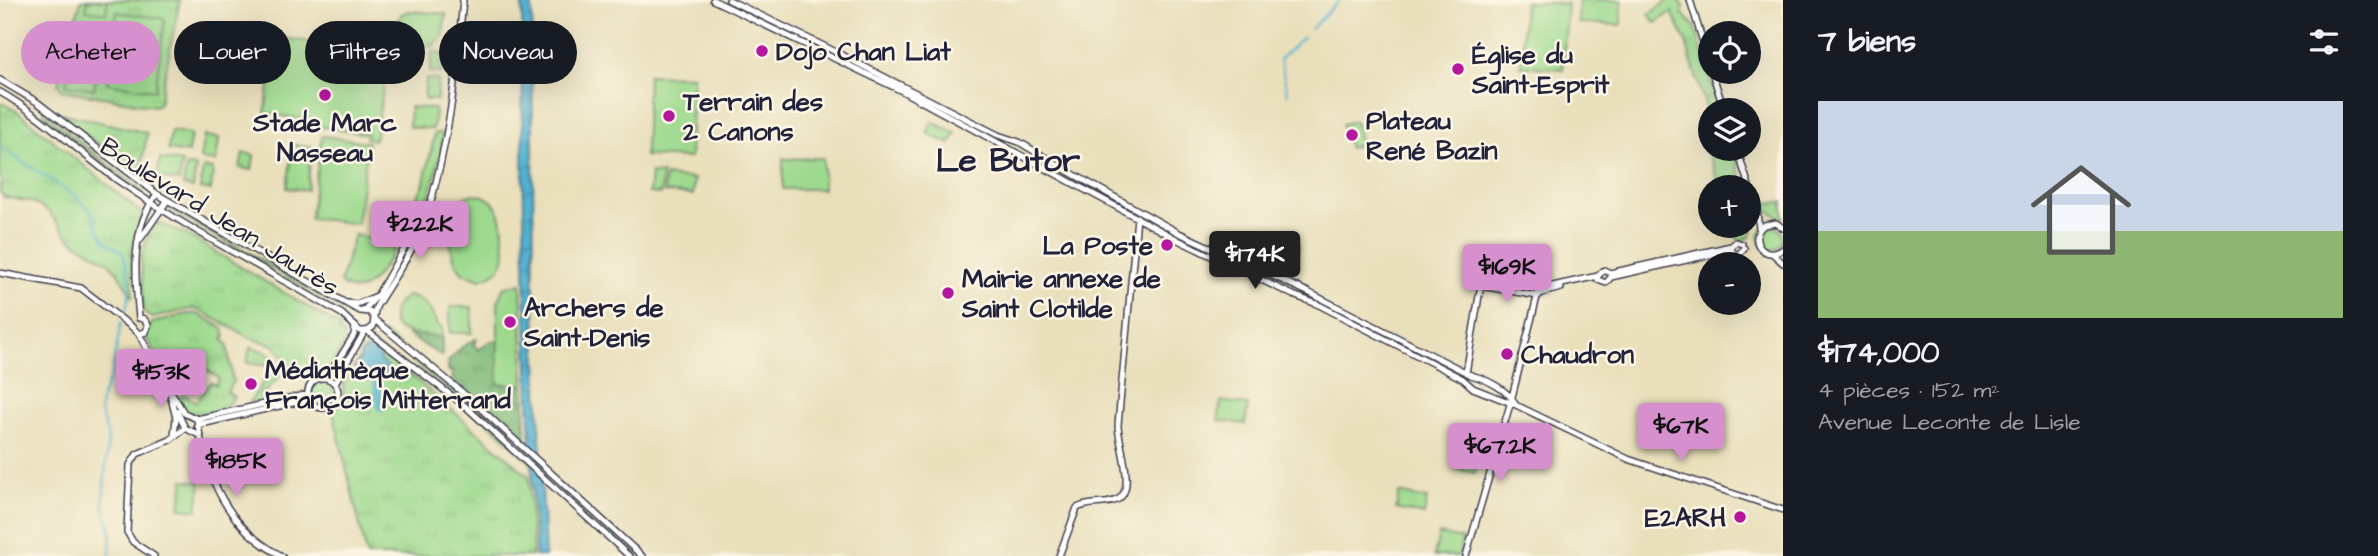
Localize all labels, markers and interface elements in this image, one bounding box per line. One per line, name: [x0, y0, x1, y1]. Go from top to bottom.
chip: Acheter: [21, 21, 160, 84]
chip: Louer: [174, 21, 291, 84]
chip: Filtres: [305, 21, 425, 84]
chip: Nouveau: [439, 21, 577, 84]
map controls: [1698, 21, 1761, 315]
button: locate: [1698, 21, 1761, 84]
text: 7 biens: [1818, 21, 1916, 63]
icon: filters: [2305, 23, 2343, 61]
place label: Dojo Chan Liat: [776, 34, 951, 70]
place label: Église du Saint-Esprit: [1471, 37, 1610, 103]
marker: Dojo Chan Liat: [754, 43, 770, 59]
marker: Église du Saint-Esprit: [1450, 61, 1466, 77]
place label: Terrain des 2 Canons: [682, 84, 823, 150]
marker: Stade Marc Nasseau: [317, 87, 333, 103]
button: layers: [1698, 98, 1761, 161]
place label: Plateau René Bazin: [1366, 103, 1498, 169]
place label: Stade Marc Nasseau: [252, 105, 397, 171]
marker: Terrain des 2 Canons: [661, 108, 677, 124]
marker: Plateau René Bazin: [1344, 127, 1360, 143]
street label: Boulevard Jean Jaurès: [93, 129, 346, 305]
district label: Le Butor: [936, 138, 1081, 184]
icon: home: [2018, 147, 2144, 273]
button: +: [1698, 175, 1761, 238]
pin: $222K: [371, 202, 469, 261]
text: $222K: [387, 208, 453, 240]
place label: La Poste: [1043, 228, 1153, 264]
pin: $174K: [1206, 232, 1304, 291]
marker: La Poste: [1159, 237, 1175, 253]
text: $174K: [1225, 238, 1285, 270]
pin: $169K: [1458, 244, 1556, 304]
text: $169K: [1478, 251, 1536, 283]
button: −: [1698, 252, 1761, 315]
place label: Mairie annexe de Saint Clotilde: [961, 261, 1161, 327]
marker: Mairie annexe de Saint Clotilde: [940, 285, 956, 301]
place label: Archers de Saint-Denis: [523, 290, 664, 356]
marker: Archers de Saint-Denis: [502, 314, 518, 330]
text: $174,000: [1818, 332, 1940, 374]
place label: Chaudron: [1521, 337, 1634, 373]
marker: Chaudron: [1499, 346, 1515, 362]
pin: $153K: [112, 350, 210, 409]
place label: Médiathèque François Mitterrand: [265, 352, 512, 418]
text: $153K: [132, 356, 190, 388]
text: 4 pièces · 152 m²: [1818, 374, 2000, 406]
marker: Médiathèque François Mitterrand: [243, 376, 259, 392]
pin: $67K: [1640, 404, 1722, 463]
text: Avenue Leconte de Lisle: [1818, 406, 2081, 438]
text: $67K: [1653, 410, 1709, 442]
pin: $67.2K: [1443, 424, 1557, 483]
text: $67.2K: [1464, 430, 1536, 462]
pin: $185K: [187, 438, 285, 498]
text: $185K: [206, 445, 266, 477]
place label: E2ARH: [1645, 500, 1726, 536]
marker: E2ARH: [1732, 509, 1748, 525]

